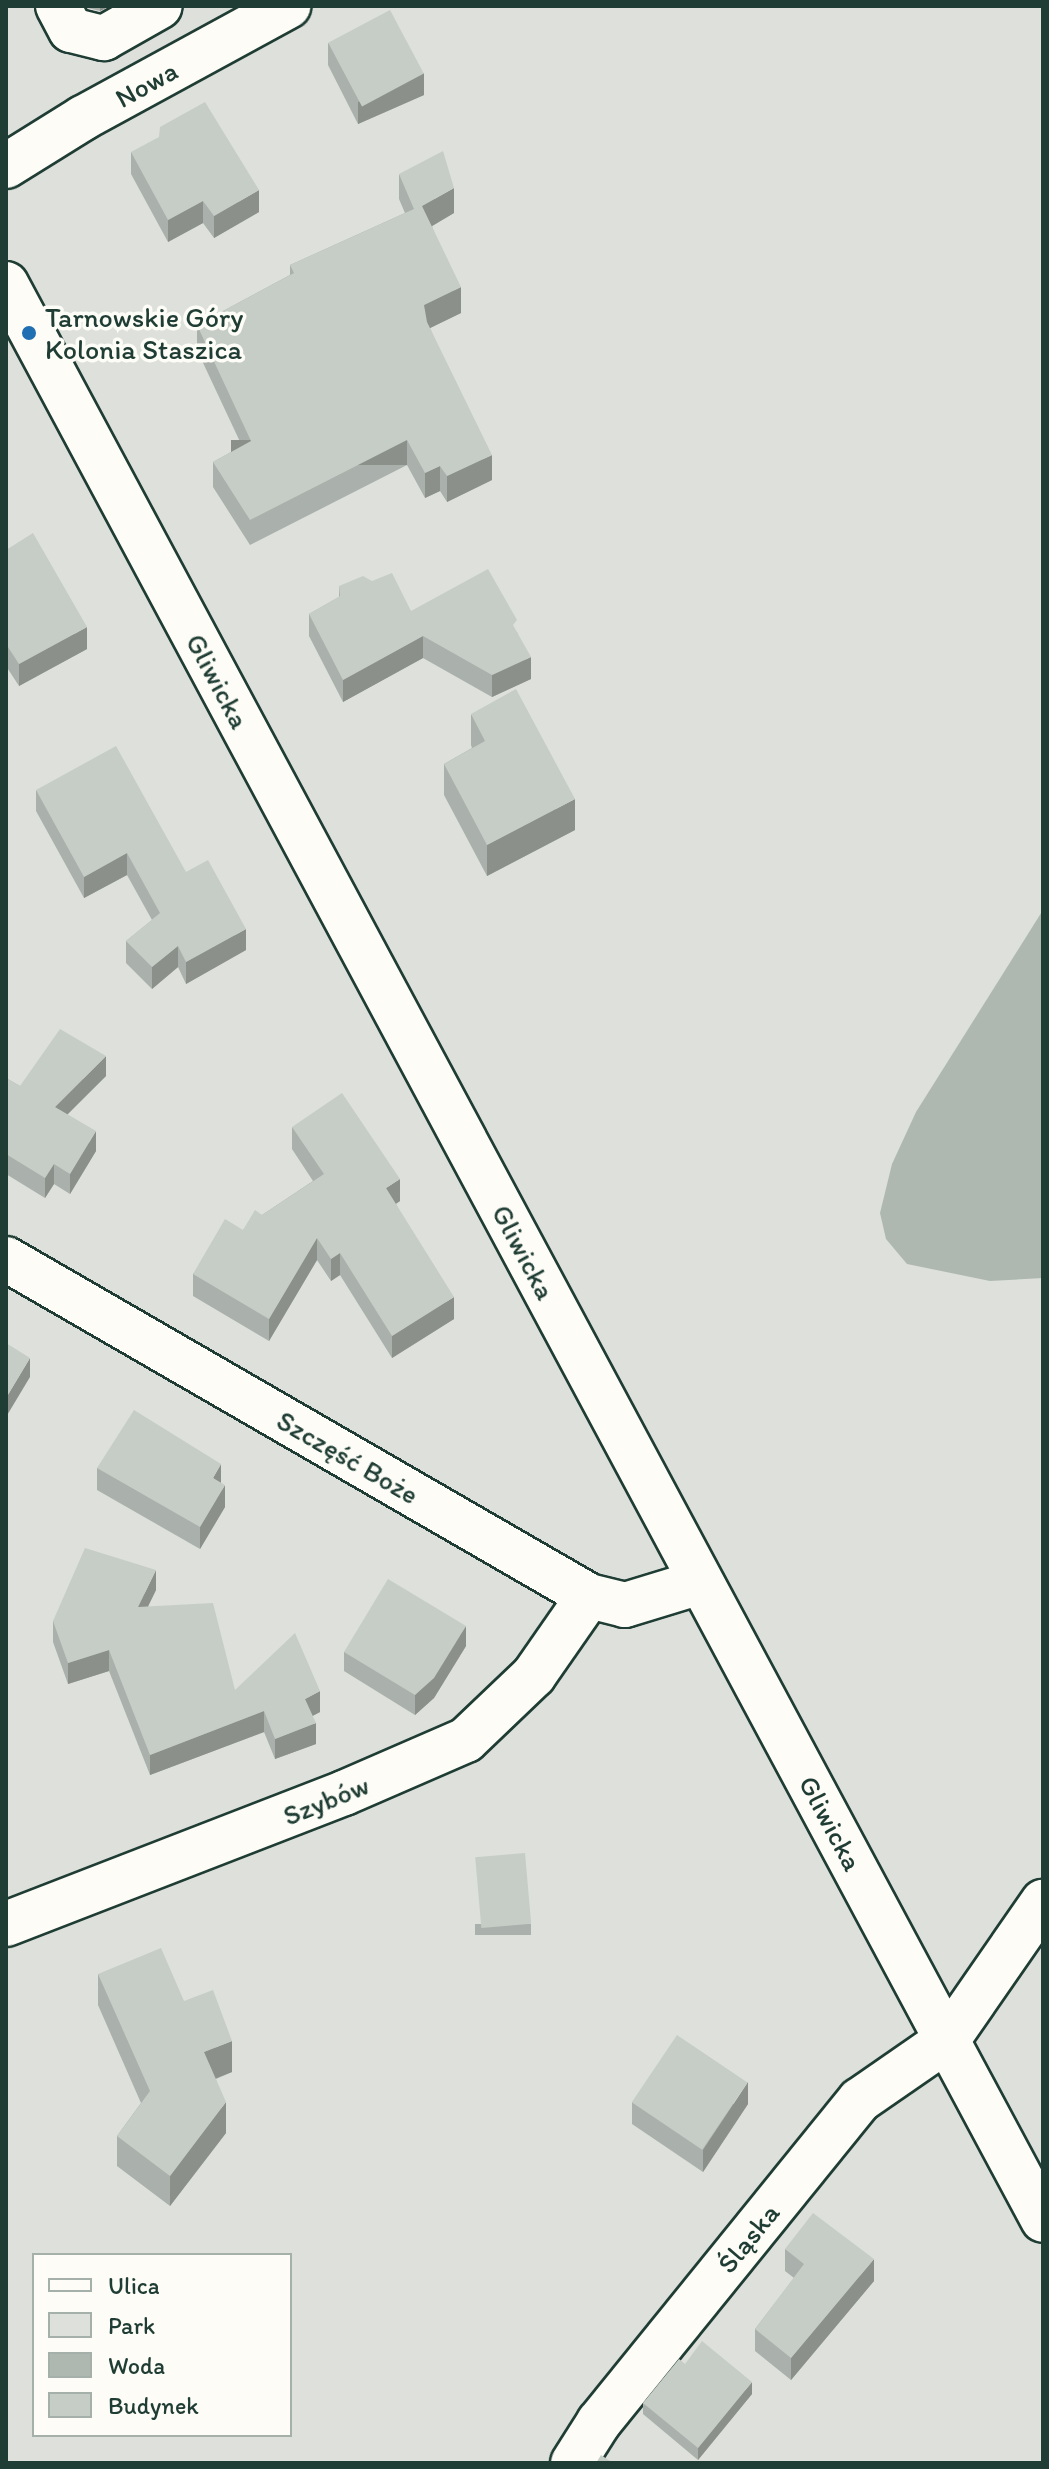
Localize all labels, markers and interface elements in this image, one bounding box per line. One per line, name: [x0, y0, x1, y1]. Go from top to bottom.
street label: Nowa: [109, 53, 183, 115]
place label: Tarnowskie Góry Kolonia Staszica: [45, 300, 243, 366]
marker: Tarnowskie Góry Kolonia Staszica: [20, 324, 38, 342]
street label: Gliwicka: [179, 628, 257, 734]
street label: Gliwicka: [485, 1199, 563, 1305]
street label: Szczęść Boże: [271, 1403, 425, 1511]
street label: Szybów: [278, 1768, 374, 1832]
street label: Gliwicka: [792, 1770, 870, 1876]
street label: Śląska: [710, 2196, 786, 2280]
legend: [32, 2253, 292, 2437]
text: Ulica: [108, 2271, 160, 2300]
text: Park: [108, 2311, 155, 2340]
text: Woda: [108, 2351, 165, 2380]
text: Budynek: [108, 2391, 199, 2420]

